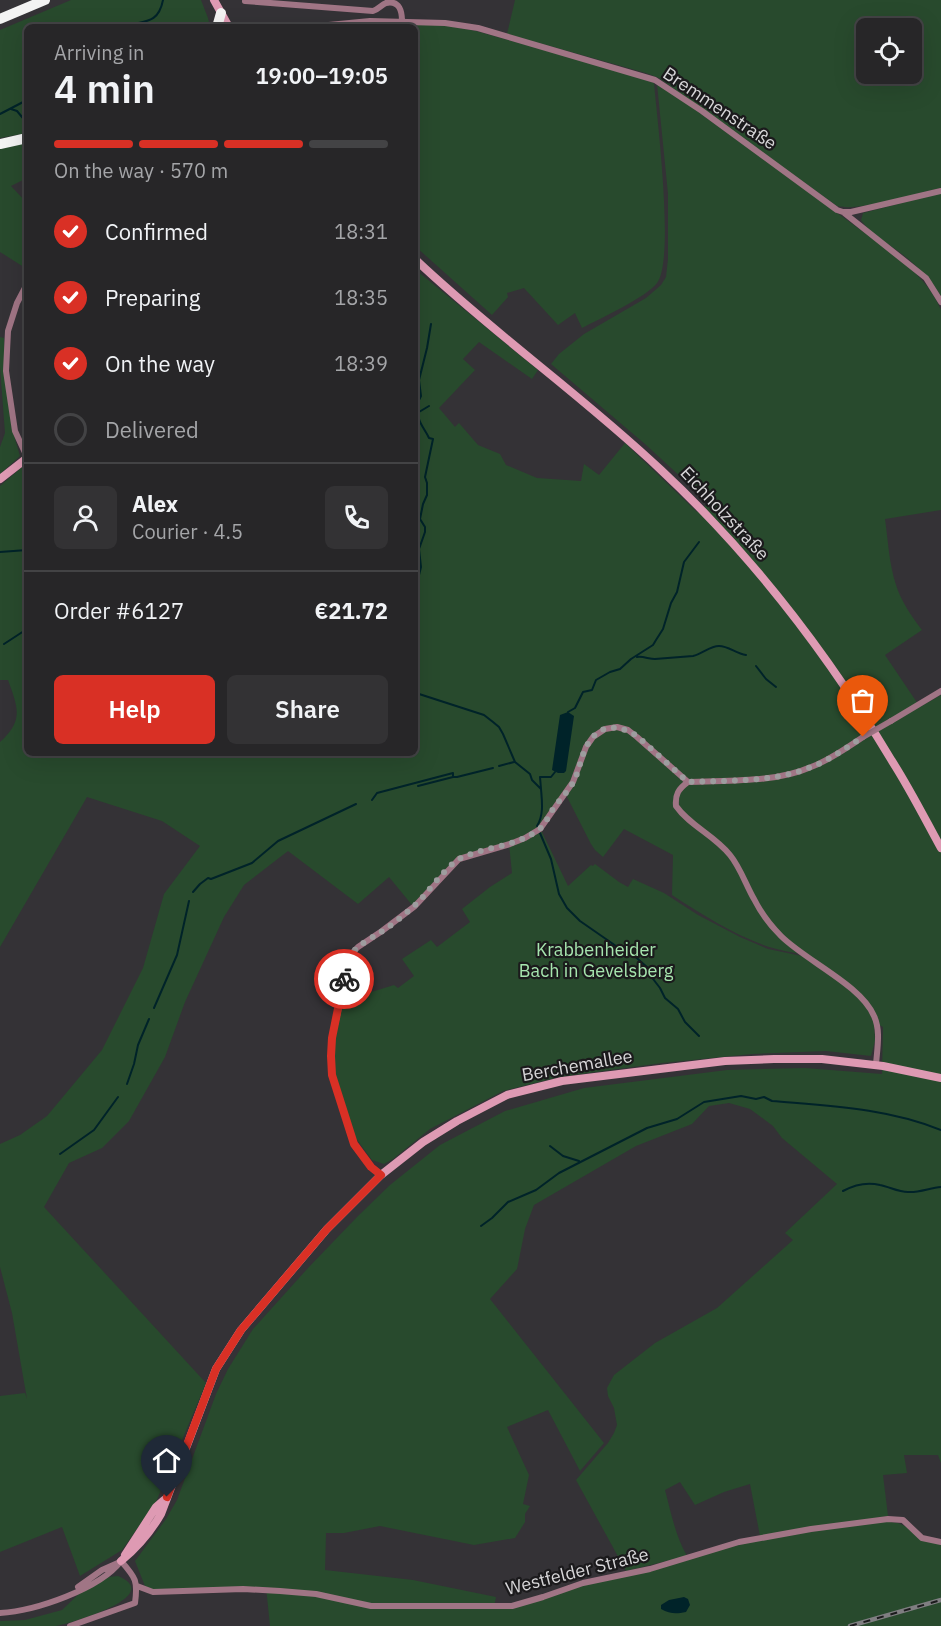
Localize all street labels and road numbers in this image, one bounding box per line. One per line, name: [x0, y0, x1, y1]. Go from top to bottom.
street label: Bremmenstraße: [659, 62, 781, 155]
street label: Eichholzstraße: [676, 461, 775, 565]
street label: Berchemallee: [520, 1044, 634, 1086]
street label: Westfelder Straße: [503, 1542, 651, 1600]

